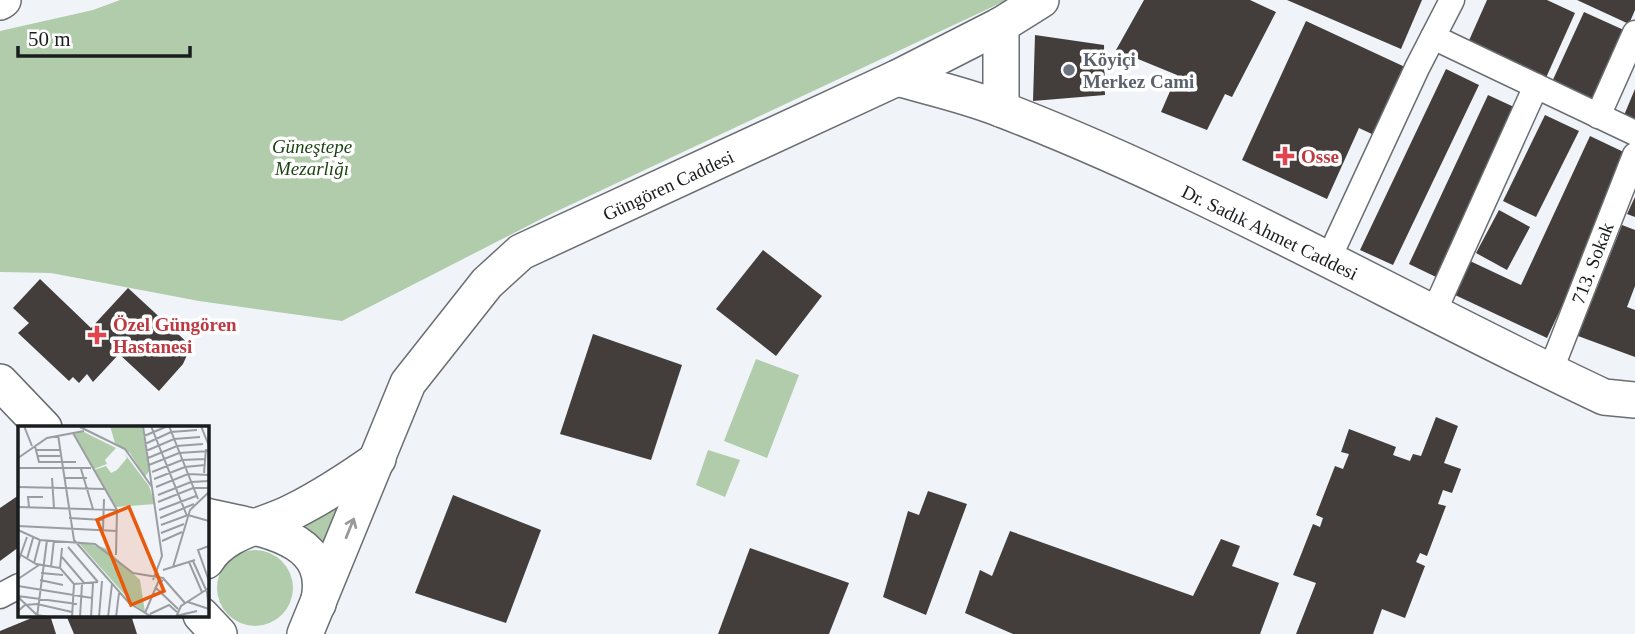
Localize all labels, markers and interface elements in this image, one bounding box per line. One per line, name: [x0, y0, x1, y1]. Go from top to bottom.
scale bar: [18, 14, 189, 58]
text: 50 m: [28, 27, 71, 51]
place label: Köyiçi Merkez Cami: [1083, 49, 1194, 92]
marker: Köyiçi Merkez Cami: [1061, 62, 1077, 78]
park label: Güneştepe Mezarlığı: [272, 136, 352, 179]
street label: Güngören Caddesi: [599, 146, 737, 225]
marker: Osse: [1275, 146, 1295, 166]
place label: Osse: [1301, 146, 1339, 167]
street label: Dr. Sadık Ahmet Caddesi: [1178, 181, 1361, 284]
street label: 713. Sokak: [1567, 219, 1618, 307]
place label: Özel Güngören Hastanesi: [113, 314, 237, 357]
marker: Özel Güngören Hastanesi: [87, 325, 107, 345]
inset map: [18, 426, 208, 616]
one-way arrow: [344, 518, 357, 540]

